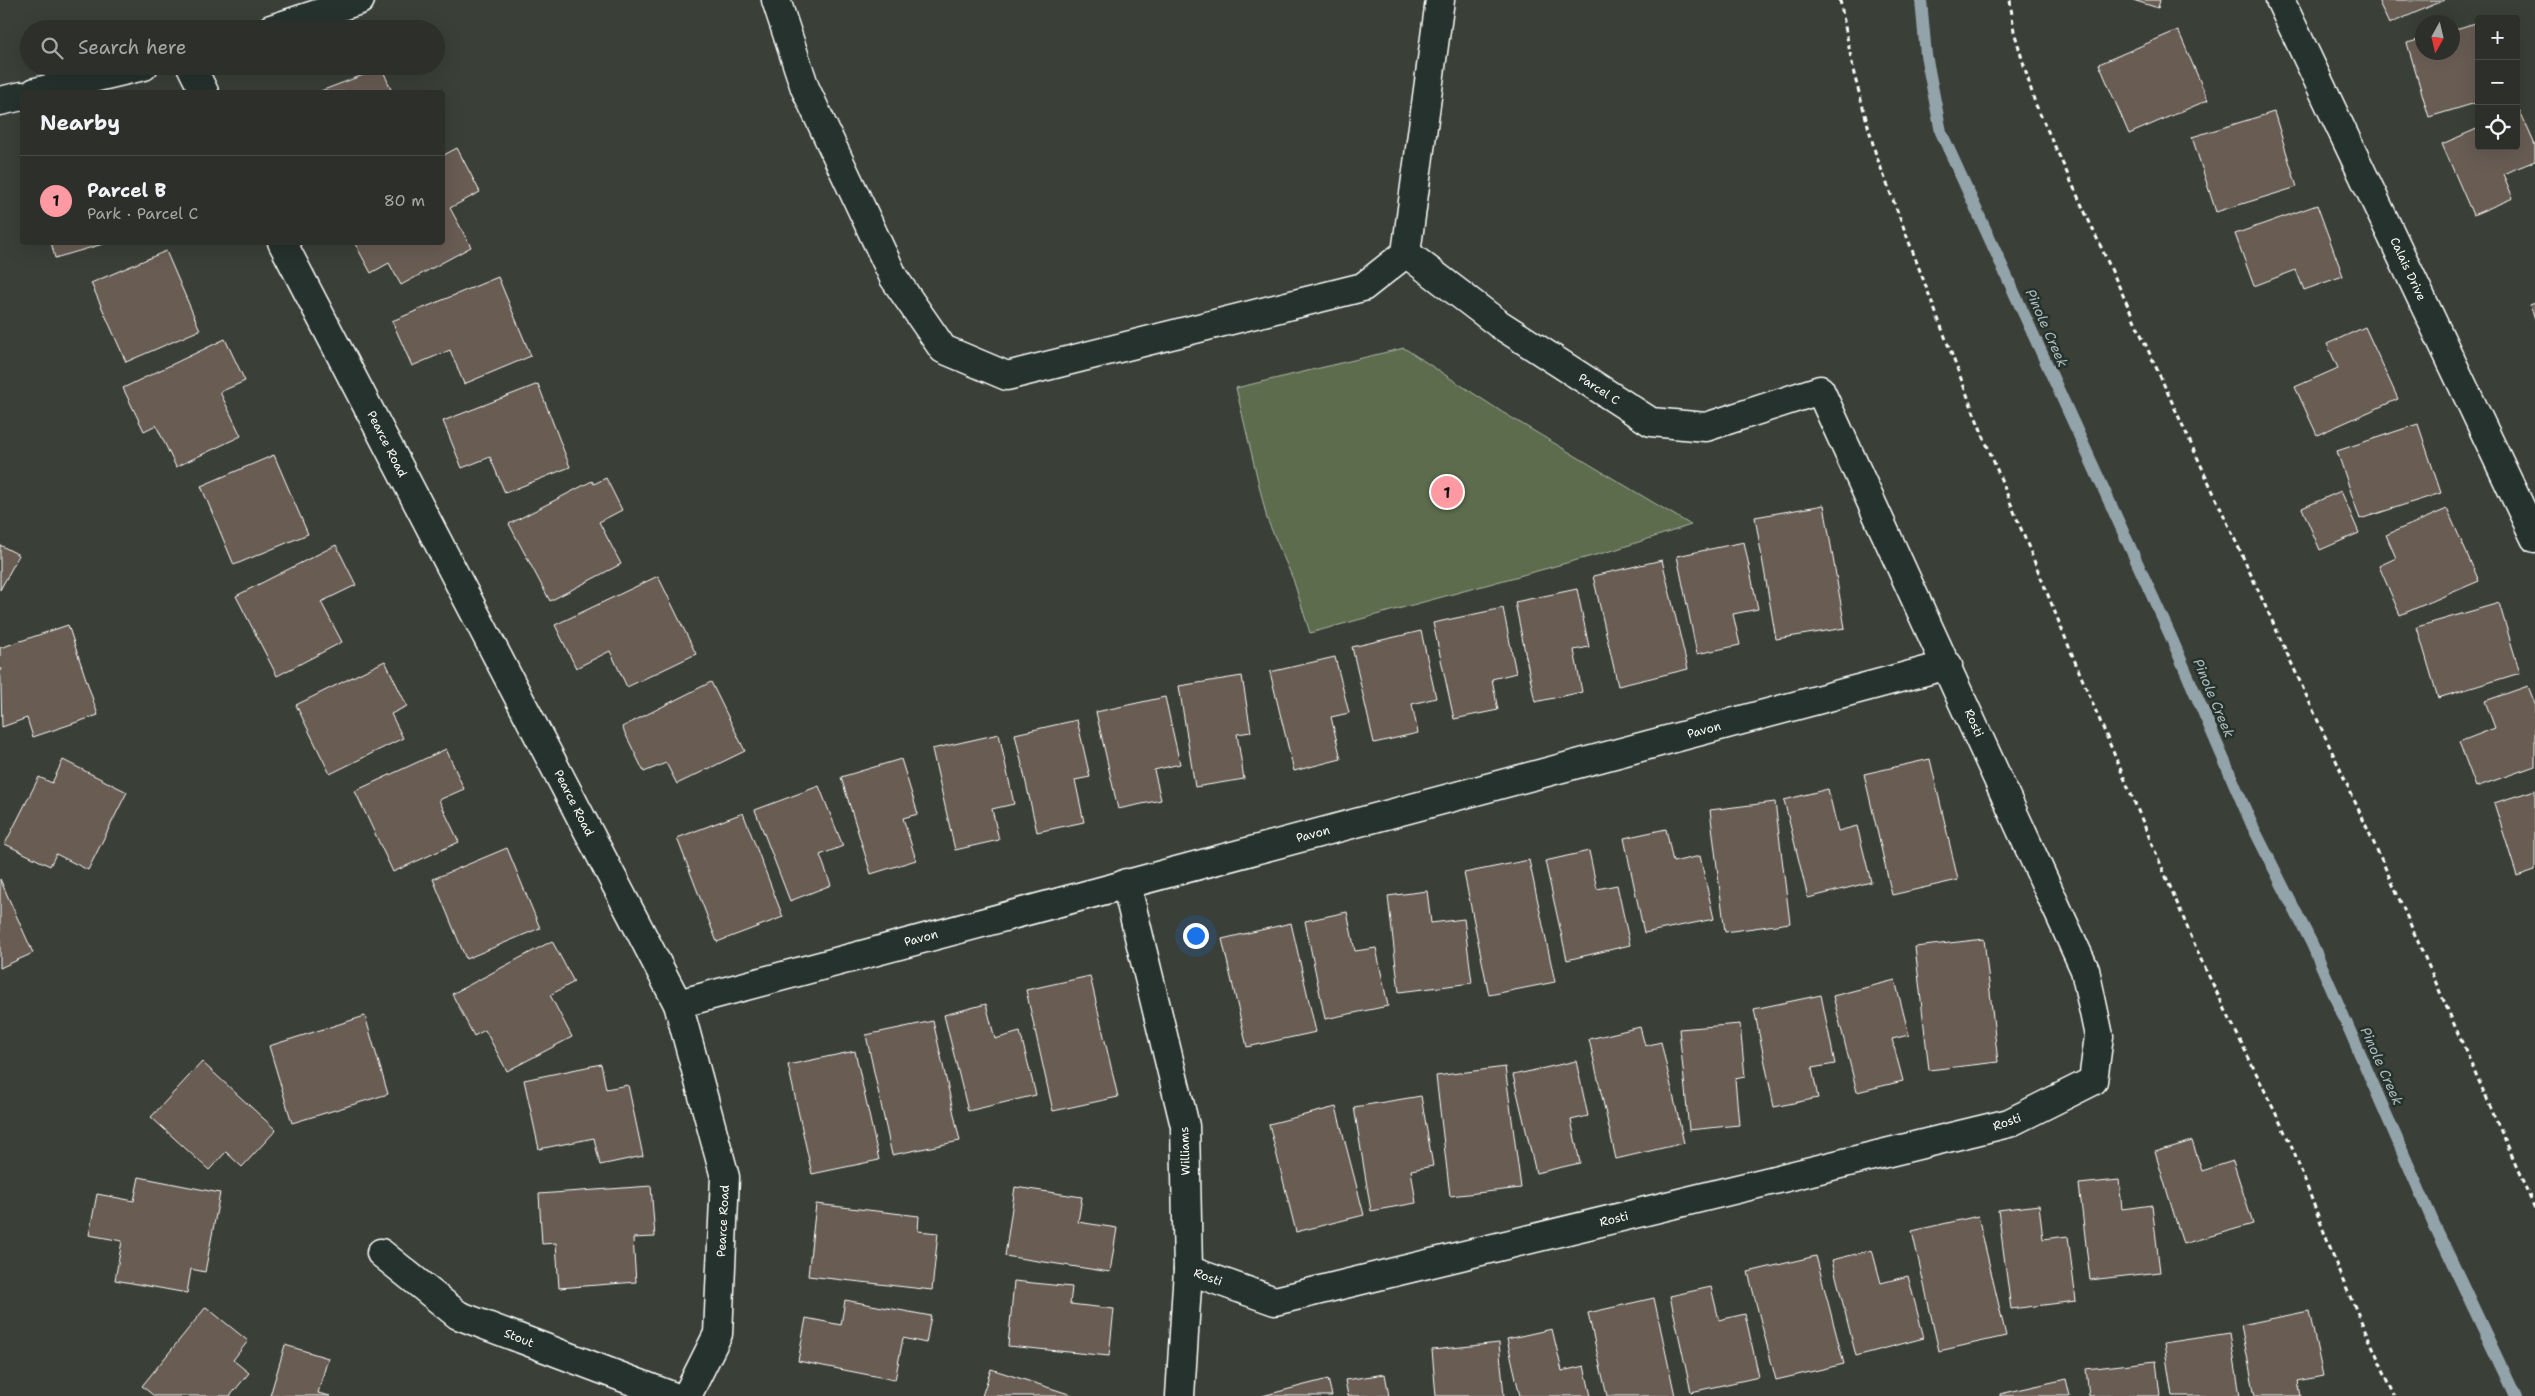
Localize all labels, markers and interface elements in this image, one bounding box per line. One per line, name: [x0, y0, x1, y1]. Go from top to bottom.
north arrow: [2415, 15, 2460, 60]
map controls: [2475, 15, 2520, 150]
button: +: [2475, 15, 2520, 60]
search box: [20, 20, 445, 75]
icon: search: [38, 34, 66, 62]
text: Search here: [78, 35, 187, 60]
button: −: [2475, 60, 2520, 105]
button: locate: [2475, 105, 2520, 150]
text: Nearby: [40, 109, 120, 137]
text: Parcel B: [87, 178, 166, 203]
text: 1: [52, 190, 60, 211]
text: 80 m: [384, 190, 425, 211]
text: Park · Parcel C: [87, 203, 198, 224]
street label: Calais Drive: [2386, 235, 2430, 303]
water label: Pinole Creek: [2022, 286, 2072, 370]
street label: Parcel C: [1575, 370, 1623, 408]
street label: Pearce Road: [363, 408, 411, 480]
pin: 1: [1431, 473, 1463, 511]
water label: Pinole Creek: [2189, 656, 2239, 740]
street label: Rosti: [1961, 706, 1987, 740]
street label: Pavon: [1685, 718, 1723, 742]
street label: Pearce Road: [550, 767, 598, 839]
street label: Pavon: [1294, 822, 1332, 846]
your location: [1183, 923, 1209, 949]
street label: Pavon: [902, 926, 940, 950]
water label: Pinole Creek: [2357, 1024, 2407, 1108]
street label: Rosti: [1991, 1109, 2023, 1135]
street label: Williams: [1176, 1126, 1194, 1176]
street label: Pearce Road: [713, 1184, 733, 1258]
street label: Rosti: [1598, 1208, 1630, 1230]
street label: Rosti: [1192, 1264, 1224, 1290]
street label: Stout: [502, 1325, 536, 1351]

